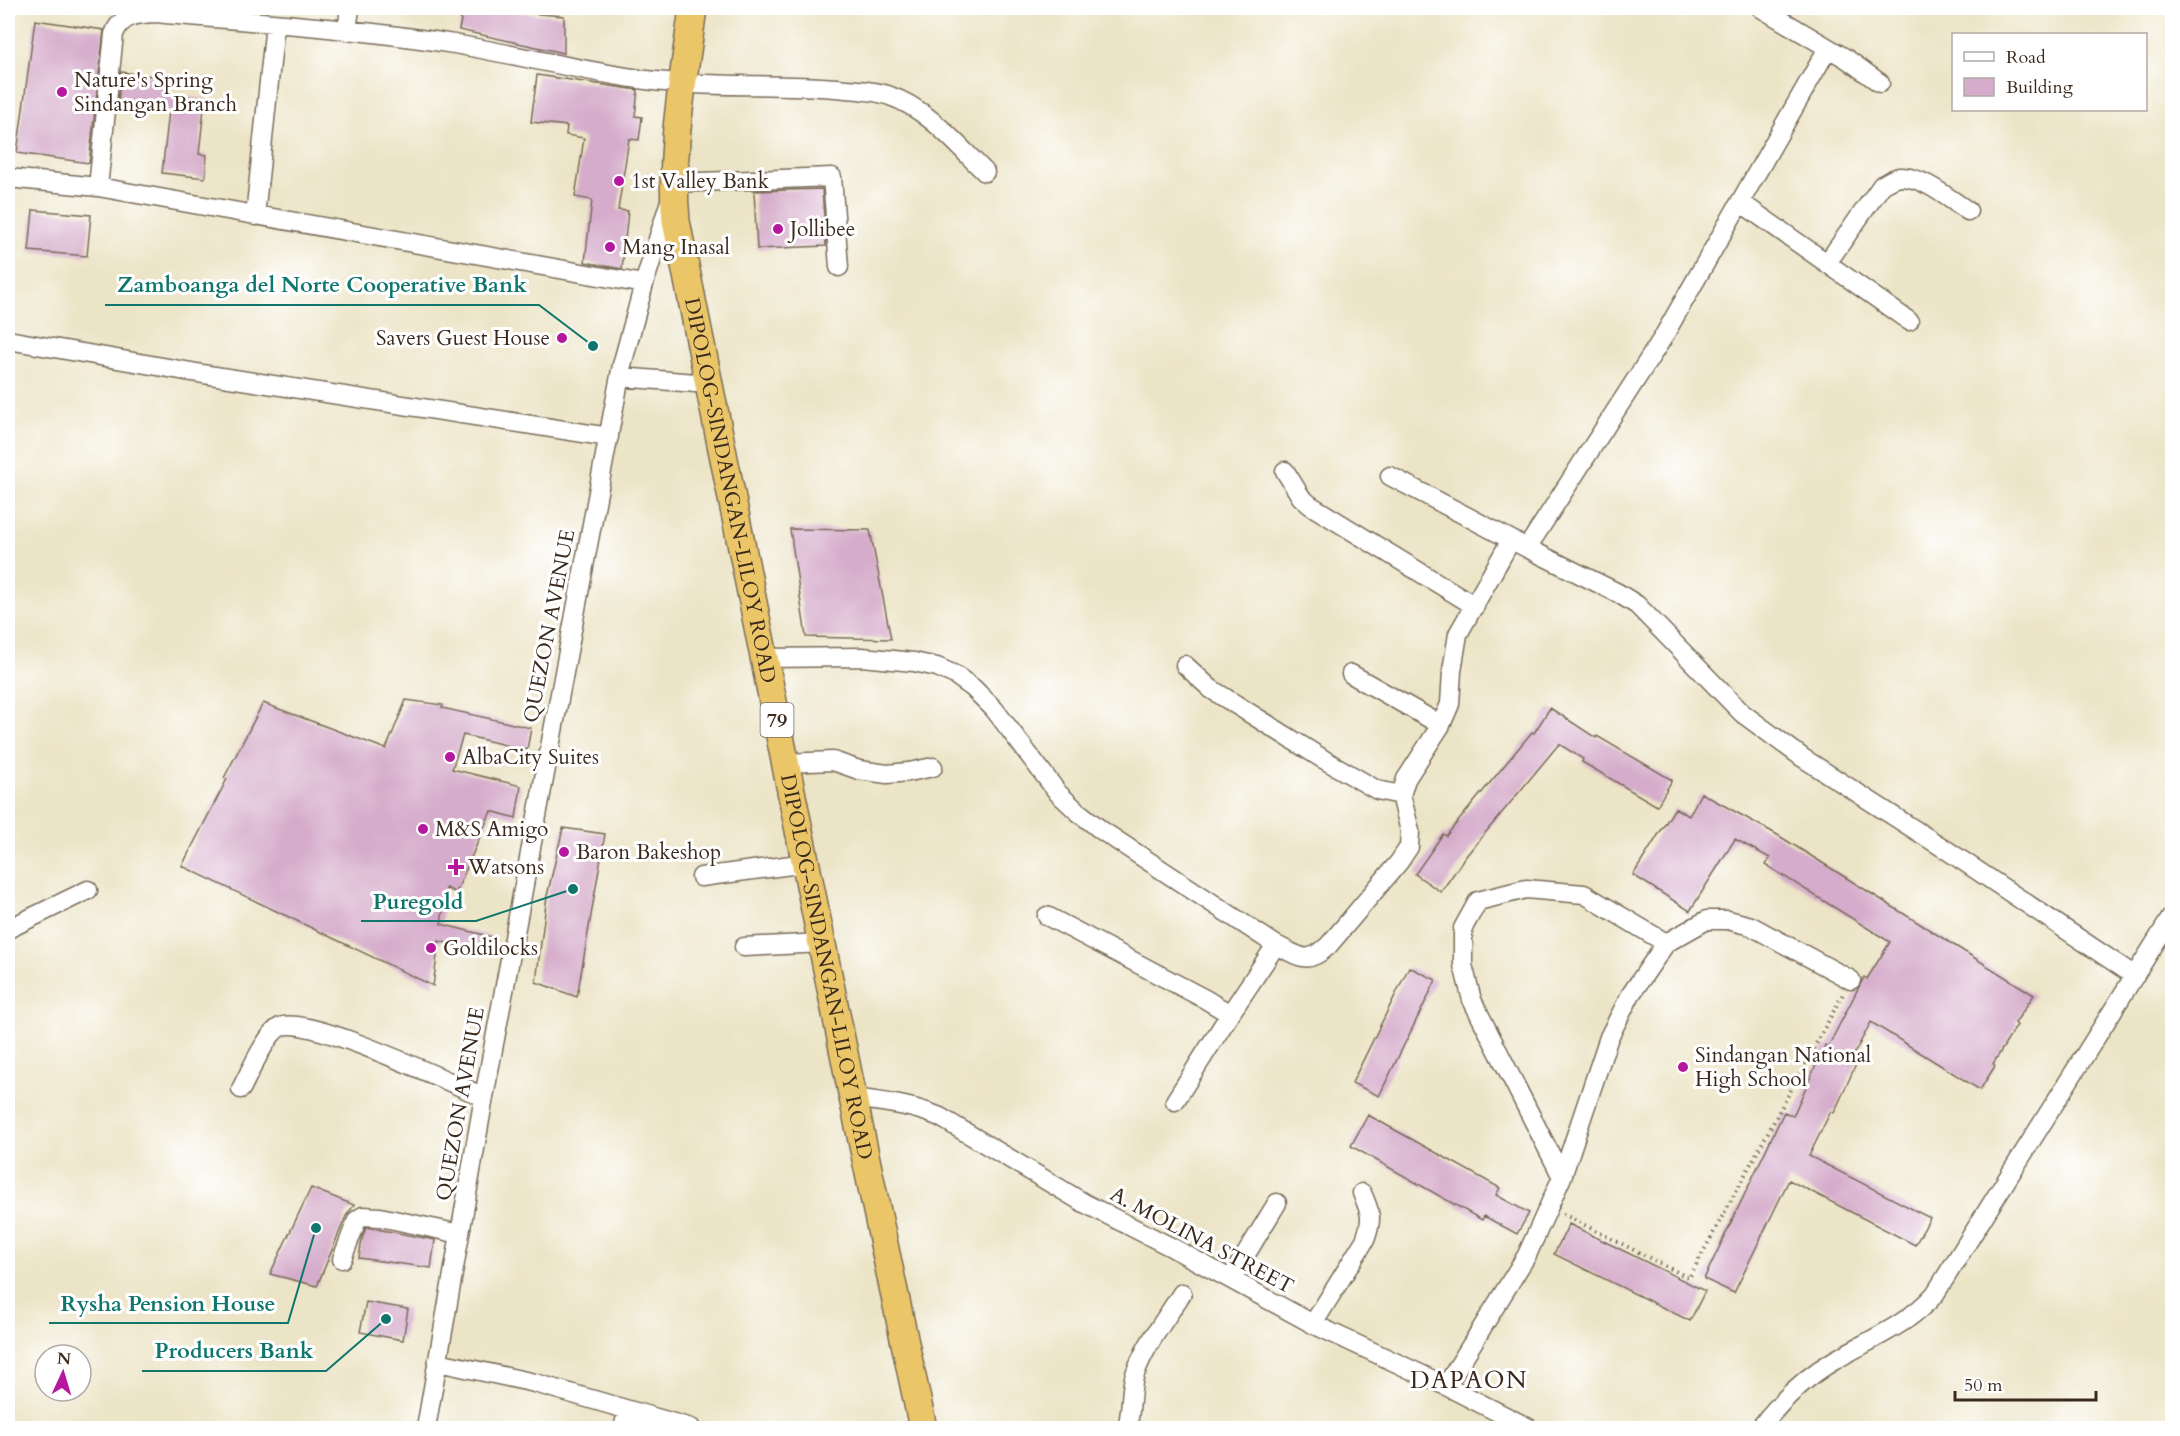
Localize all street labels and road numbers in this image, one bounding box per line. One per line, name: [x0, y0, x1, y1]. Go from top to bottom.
street label: DIPOLOG-SINDANGAN-LILOY ROAD: [677, 295, 783, 686]
street label: QUEZON AVENUE: [517, 527, 582, 725]
road number: 79: [760, 703, 794, 737]
street label: DIPOLOG-SINDANGAN-LILOY ROAD: [773, 771, 880, 1162]
street label: QUEZON AVENUE: [429, 1005, 492, 1203]
street label: A. MOLINA STREET: [1105, 1180, 1299, 1301]

